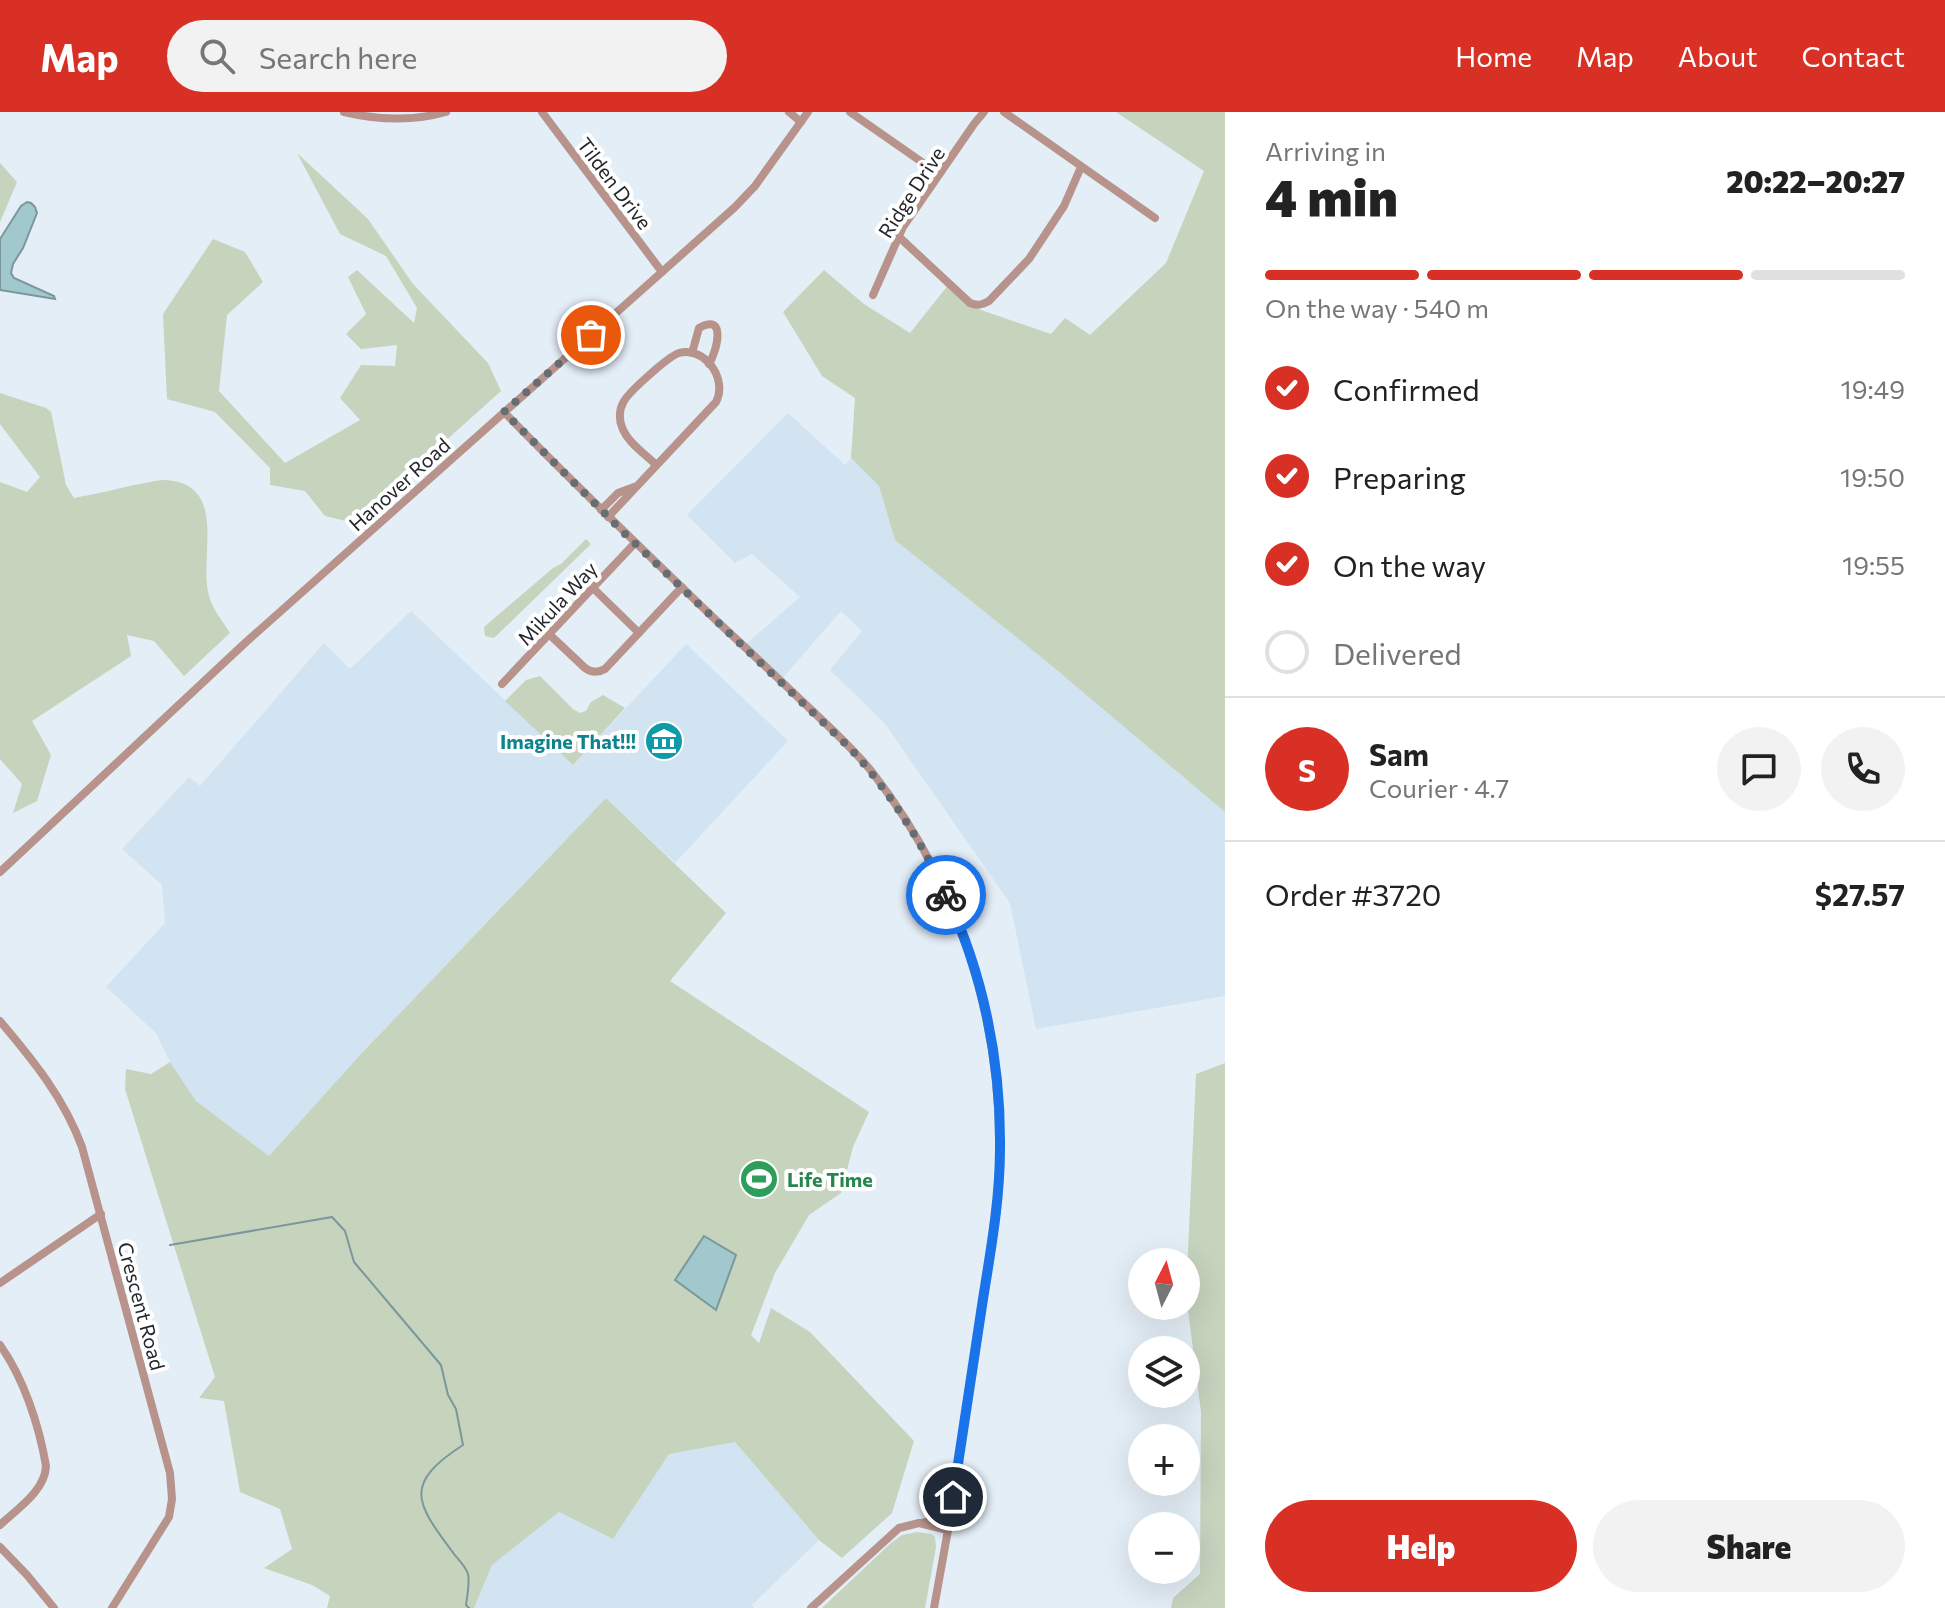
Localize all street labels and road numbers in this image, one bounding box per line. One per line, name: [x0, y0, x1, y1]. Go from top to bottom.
street label: Tilden Drive: [573, 132, 657, 234]
street label: Ridge Drive: [873, 142, 949, 242]
street label: Hanover Road: [344, 432, 454, 536]
street label: Mikula Way: [512, 556, 602, 650]
street label: Crescent Road: [113, 1239, 171, 1373]

